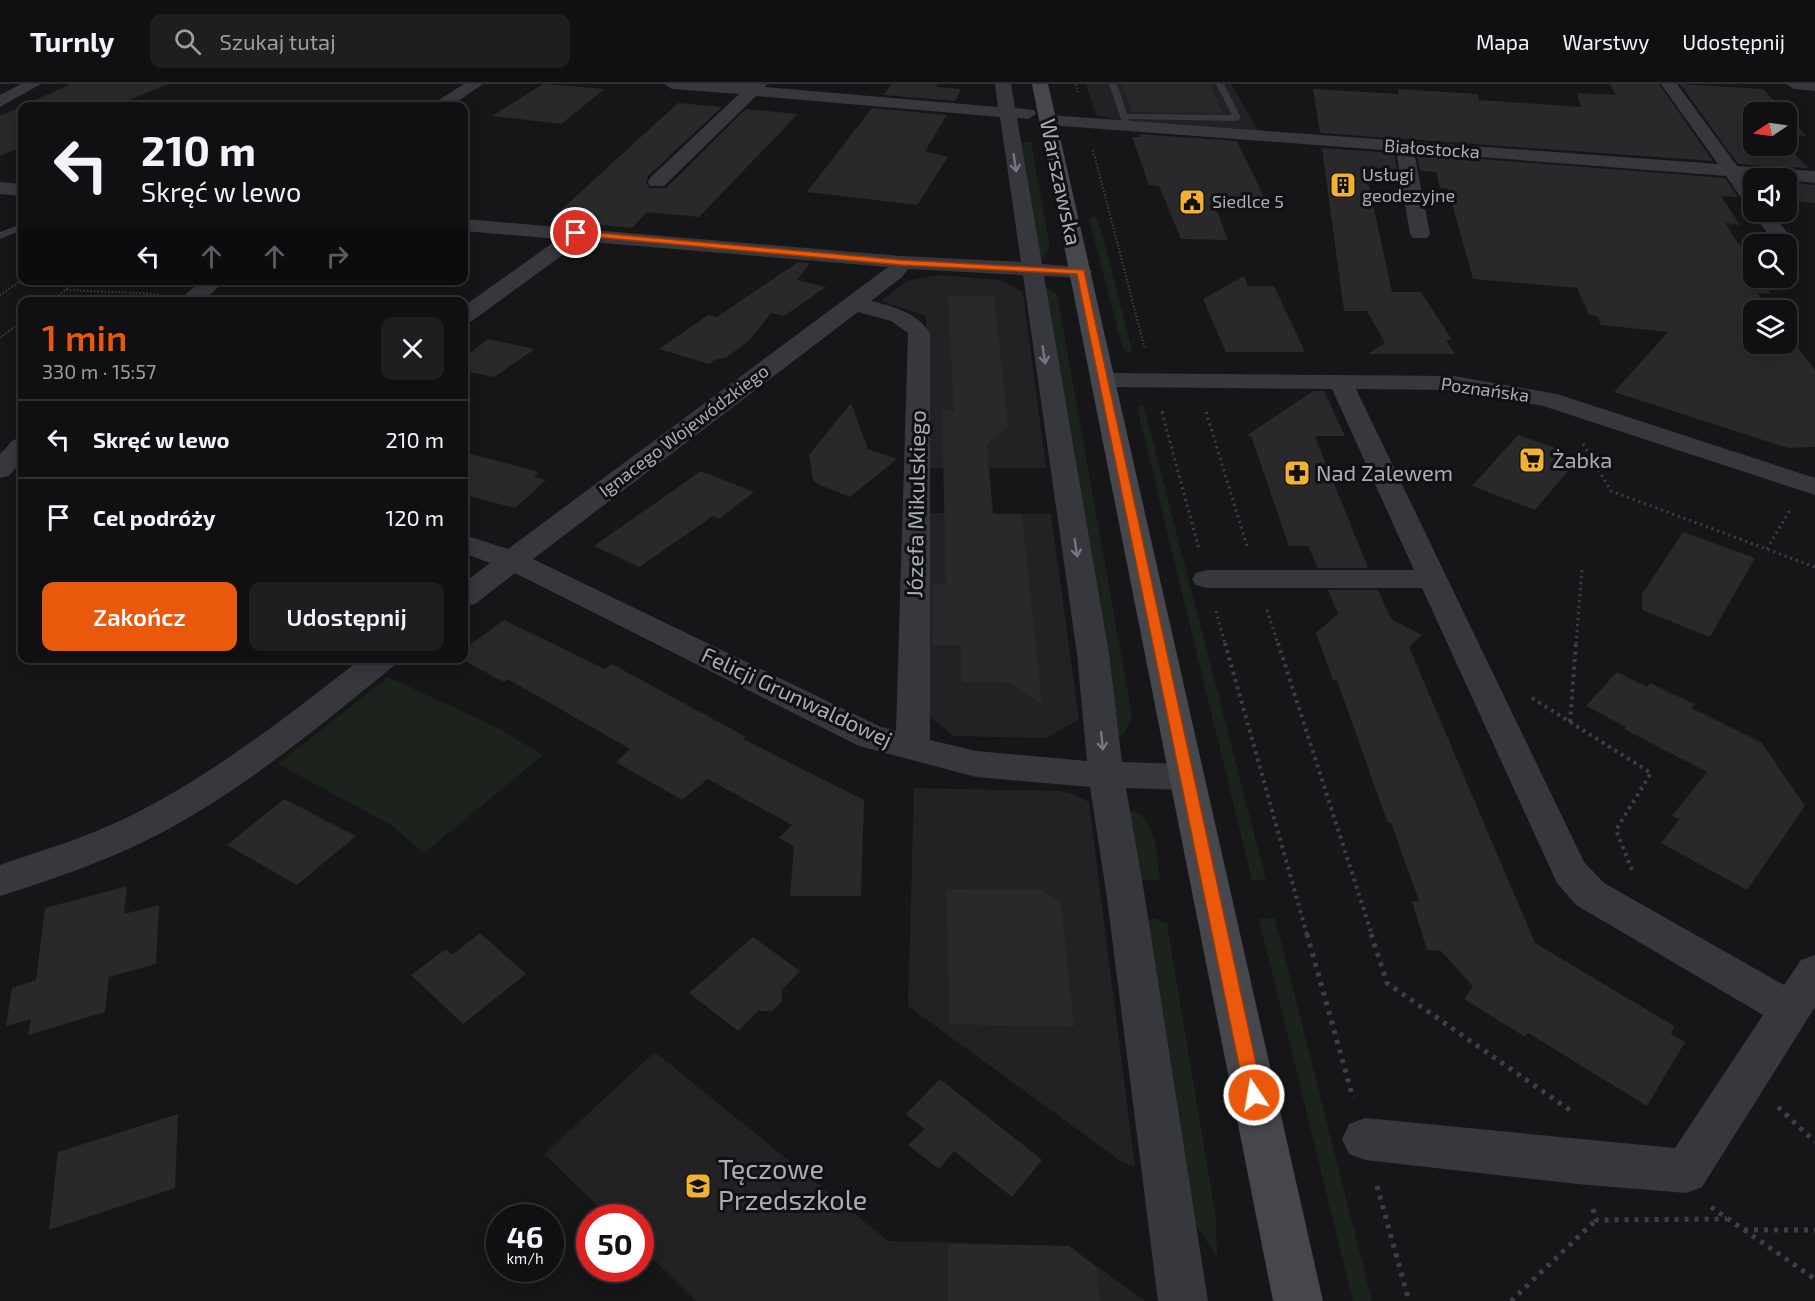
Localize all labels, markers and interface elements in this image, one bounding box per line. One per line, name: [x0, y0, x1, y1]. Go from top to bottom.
search box: [150, 14, 570, 68]
text: Turnly: [30, 24, 114, 58]
icon: search: [171, 25, 204, 58]
text: Szukaj tutaj: [219, 28, 336, 54]
text: Mapa: [1476, 29, 1530, 54]
text: Warstwy: [1563, 29, 1649, 54]
text: Udostępnij: [1682, 29, 1785, 54]
north arrow: [1743, 102, 1797, 156]
map controls: [1743, 102, 1797, 354]
street label: Warszawska: [1036, 116, 1088, 247]
text: 210 m: [141, 124, 256, 174]
icon: left: [42, 126, 120, 204]
street label: Białostocka: [1384, 134, 1481, 162]
one-way arrow: [1009, 152, 1020, 172]
place label: Usługi geodezyjne: [1362, 163, 1455, 206]
button: sound: [1743, 168, 1797, 222]
building icon: Usługi geodezyjne: [1328, 170, 1358, 200]
text: Skręć w lewo: [141, 175, 301, 207]
public building icon: Siedlce 5: [1177, 187, 1207, 217]
place label: Siedlce 5: [1212, 190, 1284, 212]
pin: [550, 207, 601, 258]
icon: arrive: [559, 216, 592, 249]
button: search: [1743, 234, 1797, 288]
icon: left: [132, 240, 165, 273]
icon: ahead: [195, 240, 228, 273]
icon: ahead: [258, 240, 291, 273]
icon: right: [321, 240, 354, 273]
button: layers: [1743, 300, 1797, 354]
text: 1 min: [42, 315, 127, 358]
button: close: [381, 317, 444, 380]
one-way arrow: [1039, 345, 1050, 365]
text: 330 m · 15:57: [42, 359, 156, 383]
street label: Ignacego Wojewódzkiego: [594, 359, 772, 501]
street label: Poznańska: [1440, 372, 1531, 406]
street label: Józefa Mikulskiego: [900, 410, 930, 598]
icon: left: [42, 423, 75, 456]
text: Skręć w lewo: [93, 426, 230, 452]
text: 210 m: [385, 426, 444, 452]
supermarket icon: Żabka: [1517, 445, 1547, 475]
place label: Żabka: [1552, 446, 1612, 472]
pharmacy icon: Nad Zalewem: [1282, 458, 1312, 488]
place label: Nad Zalewem: [1316, 459, 1453, 485]
icon: arrive: [42, 501, 75, 534]
text: Cel podróży: [93, 504, 215, 530]
text: 120 m: [385, 504, 444, 530]
one-way arrow: [1070, 537, 1081, 557]
button: Zakończ: [42, 582, 237, 651]
button: Udostępnij: [249, 582, 444, 651]
street label: Felicji Grunwaldowej: [698, 641, 897, 753]
one-way arrow: [1097, 730, 1108, 750]
position arrow: [1222, 1063, 1286, 1127]
place label: Tęczowe Przedszkole: [718, 1152, 867, 1215]
school or university icon: Tęczowe Przedszkole: [683, 1171, 713, 1201]
speed limit sign: 50: [576, 1204, 654, 1282]
text: 46: [507, 1218, 543, 1254]
text: km/h: [506, 1249, 544, 1267]

